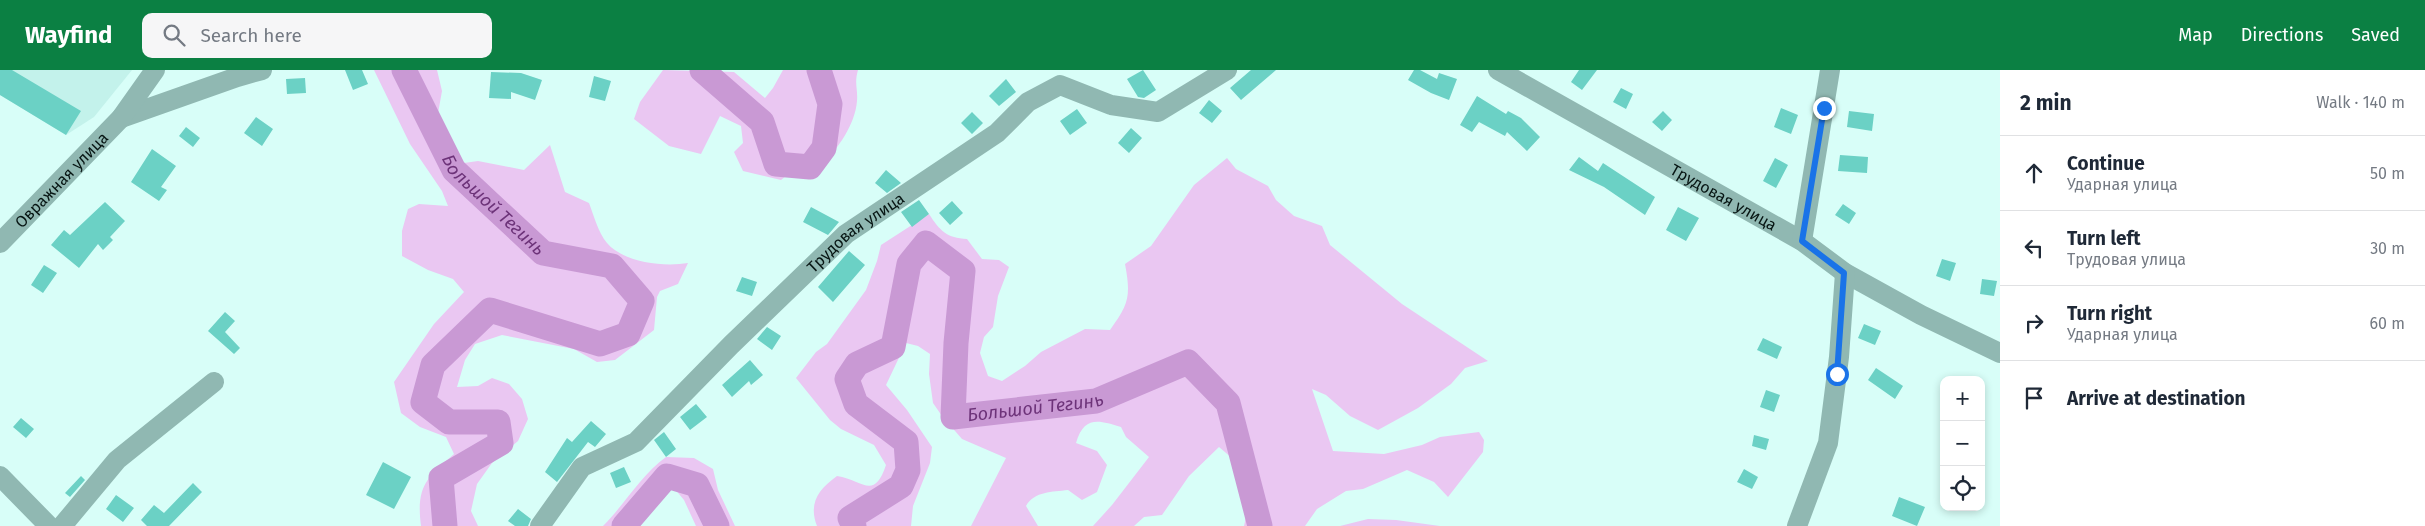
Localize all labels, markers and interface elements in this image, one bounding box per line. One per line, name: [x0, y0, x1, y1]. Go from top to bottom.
search box: [142, 13, 492, 58]
text: Wayfind: [25, 21, 112, 49]
icon: search: [160, 21, 188, 49]
text: Search here: [200, 24, 302, 47]
text: Map: [2178, 24, 2213, 46]
text: Directions: [2241, 24, 2323, 46]
text: Saved: [2351, 24, 2400, 46]
text: 2 min: [2020, 90, 2072, 116]
text: Walk · 140 m: [2316, 93, 2405, 112]
route end: [1813, 97, 1836, 120]
street label: Овражная улица: [11, 128, 112, 232]
water label: Большой Тегинь: [437, 151, 550, 260]
text: Continue: [2067, 152, 2145, 175]
icon: ahead: [2020, 159, 2048, 187]
street label: Трудовая улица: [1667, 160, 1780, 235]
text: 50 m: [2370, 164, 2405, 183]
text: Ударная улица: [2067, 175, 2178, 194]
street label: Трудовая улица: [803, 189, 908, 277]
text: Turn left: [2067, 227, 2141, 250]
icon: left: [2020, 234, 2048, 262]
text: 30 m: [2370, 239, 2405, 258]
text: Трудовая улица: [2067, 250, 2186, 269]
text: Turn right: [2067, 302, 2152, 325]
icon: right: [2020, 309, 2048, 337]
text: 60 m: [2370, 314, 2405, 333]
text: Ударная улица: [2067, 325, 2178, 344]
route start: [1826, 363, 1849, 386]
map controls: [1940, 376, 1985, 511]
button: +: [1940, 376, 1985, 421]
icon: arrive: [2020, 384, 2048, 412]
text: Arrive at destination: [2067, 387, 2246, 410]
water label: Большой Тегинь: [966, 388, 1107, 426]
button: −: [1940, 421, 1985, 466]
button: locate: [1940, 466, 1985, 511]

